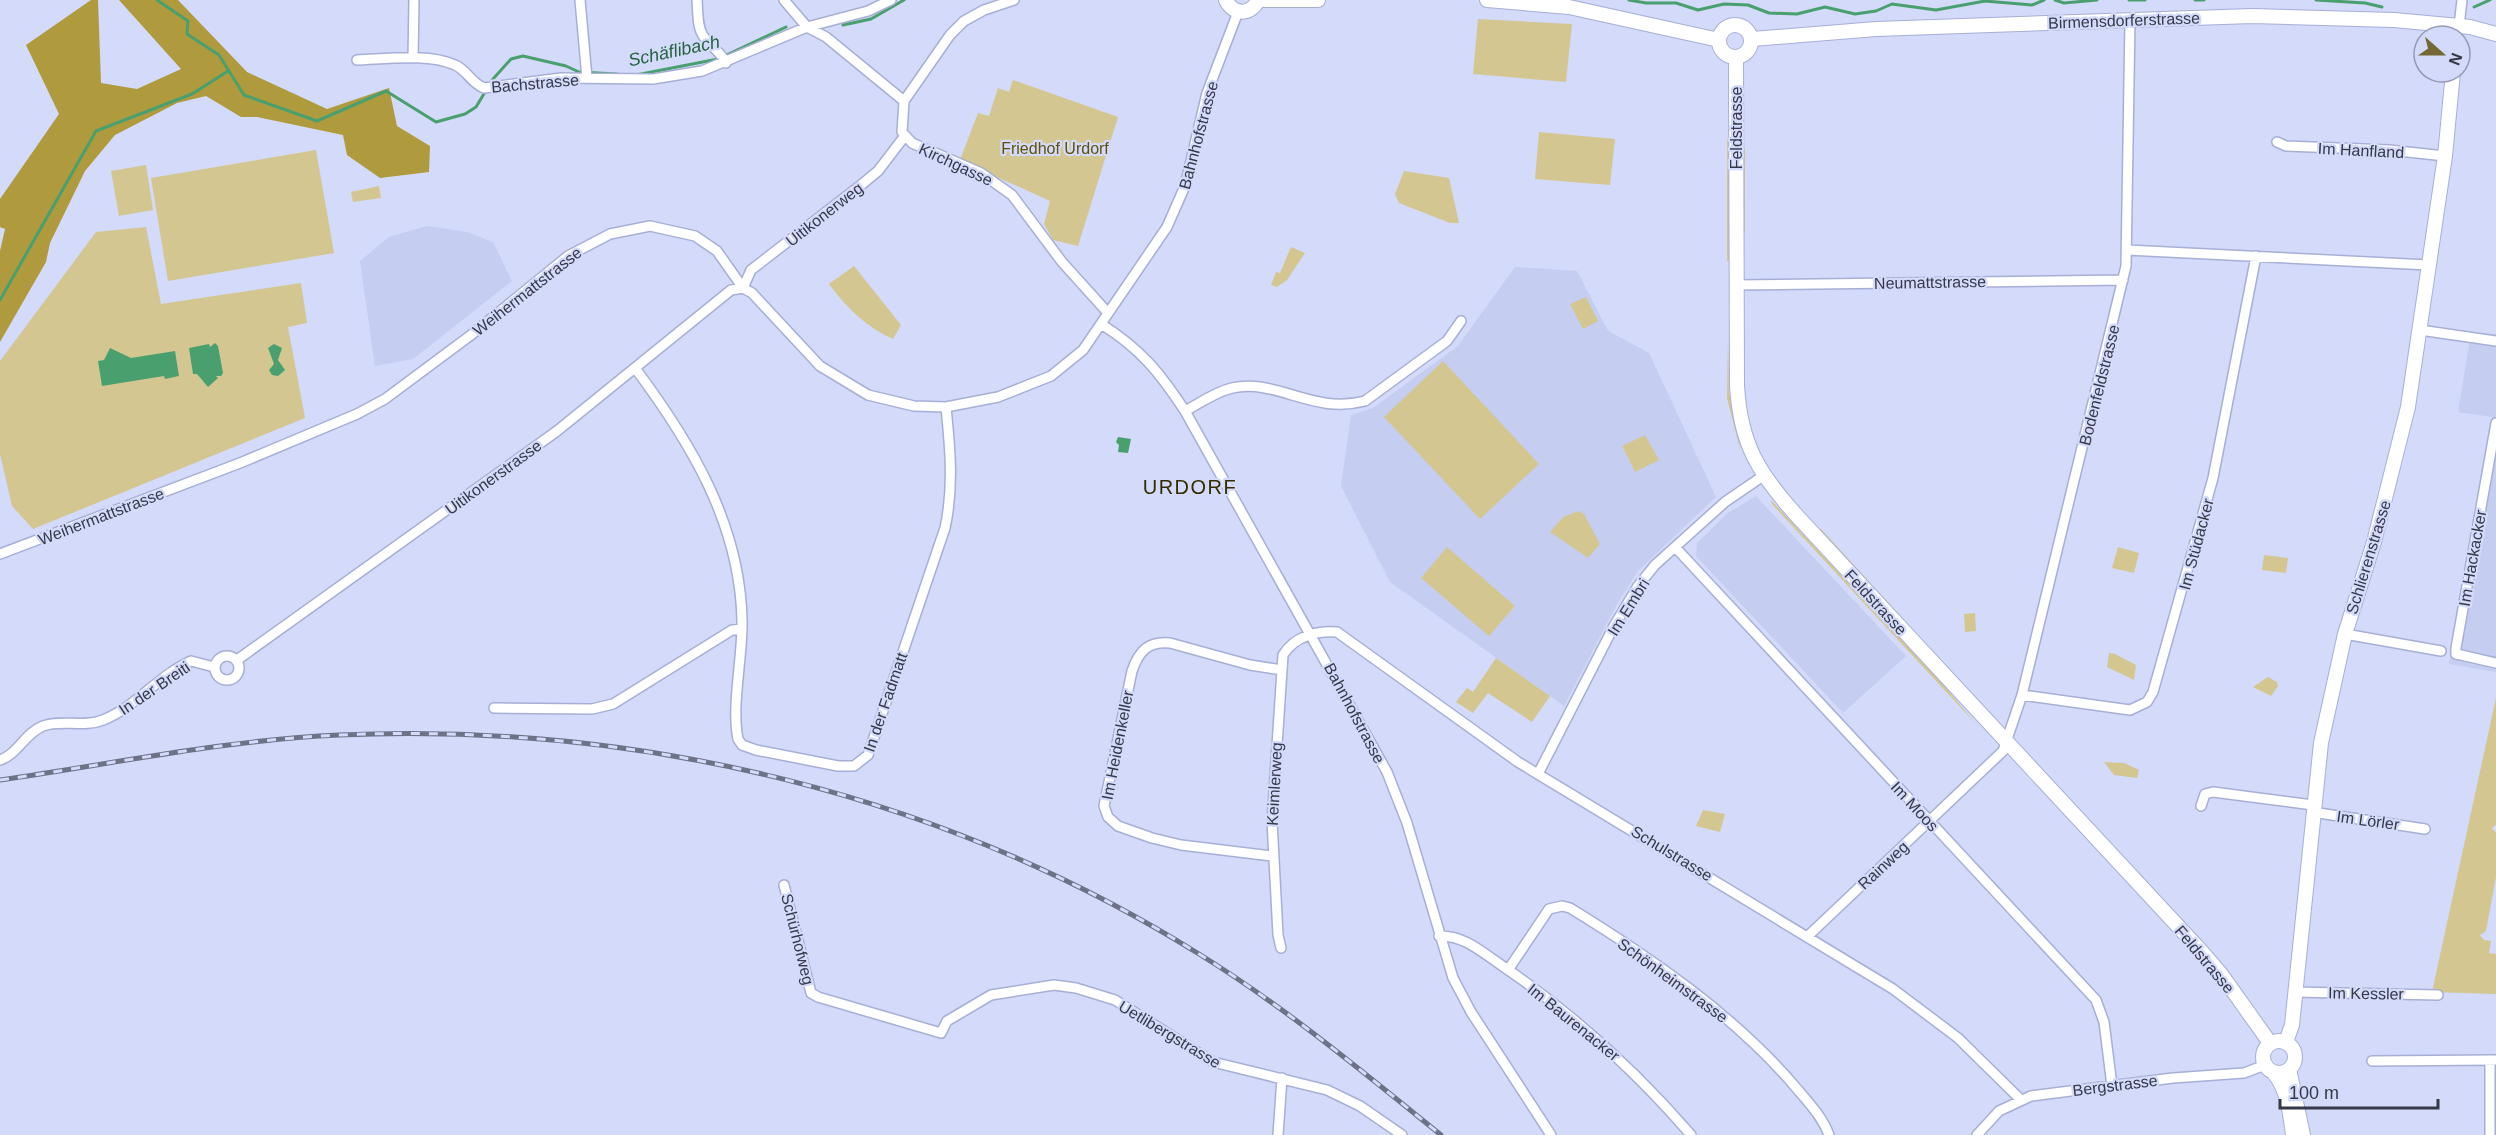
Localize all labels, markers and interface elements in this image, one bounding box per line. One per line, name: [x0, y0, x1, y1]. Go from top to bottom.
street label: Birmensdorferstrasse: [2048, 9, 2200, 32]
north arrow: [2412, 24, 2472, 84]
water label: Schäflibach: [626, 32, 722, 70]
text: N: [2446, 51, 2466, 68]
street label: Bachstrasse: [490, 71, 580, 96]
street label: Bahnhofstrasse: [1176, 79, 1221, 191]
street label: Feldstrasse: [1728, 87, 1745, 169]
street label: Kirchgasse: [916, 140, 995, 189]
park label: Friedhof Urdorf: [1001, 140, 1109, 157]
street label: Im Hanfland: [2317, 140, 2404, 161]
street label: Uitikonerweg: [783, 179, 866, 250]
street label: Weihermattstrasse: [470, 244, 585, 339]
street label: Neumattstrasse: [1874, 273, 1986, 292]
street label: Bodenfeldstrasse: [2076, 323, 2123, 447]
street label: Uitikonerstrasse: [442, 437, 545, 518]
district label: URDORF: [1143, 476, 1237, 498]
street label: Weihermattstrasse: [36, 485, 166, 548]
street label: Im Stüdacker: [2176, 496, 2217, 592]
street label: Schlierenstrasse: [2343, 498, 2394, 616]
street label: Im Hackacker: [2456, 508, 2489, 608]
street label: Feldstrasse: [1841, 566, 1910, 638]
street label: Im Embri: [1604, 576, 1653, 639]
street label: In der Fadmatt: [860, 650, 911, 754]
street label: In der Breiti: [116, 658, 193, 718]
street label: Bahnhofstrasse: [1321, 660, 1388, 766]
street label: Im Heidenkeller: [1099, 688, 1137, 801]
street label: Keimlerweg: [1264, 742, 1285, 826]
street label: Im Moos: [1887, 778, 1942, 835]
street label: Im Lörler: [2335, 808, 2401, 833]
street label: Schulstrasse: [1628, 823, 1715, 884]
street label: Rainweg: [1855, 838, 1912, 893]
street label: Schürhofweg: [778, 892, 817, 986]
street label: Feldstrasse: [2172, 922, 2238, 997]
street label: Schönheimstrasse: [1614, 935, 1731, 1026]
street label: Im Baurenacker: [1524, 980, 1623, 1065]
street label: Im Kessler: [2328, 984, 2405, 1003]
street label: Uetlibergstrasse: [1116, 997, 1224, 1072]
street label: Bergstrasse: [2072, 1072, 2159, 1099]
scale bar: [2280, 1072, 2438, 1110]
text: 100 m: [2289, 1083, 2339, 1103]

